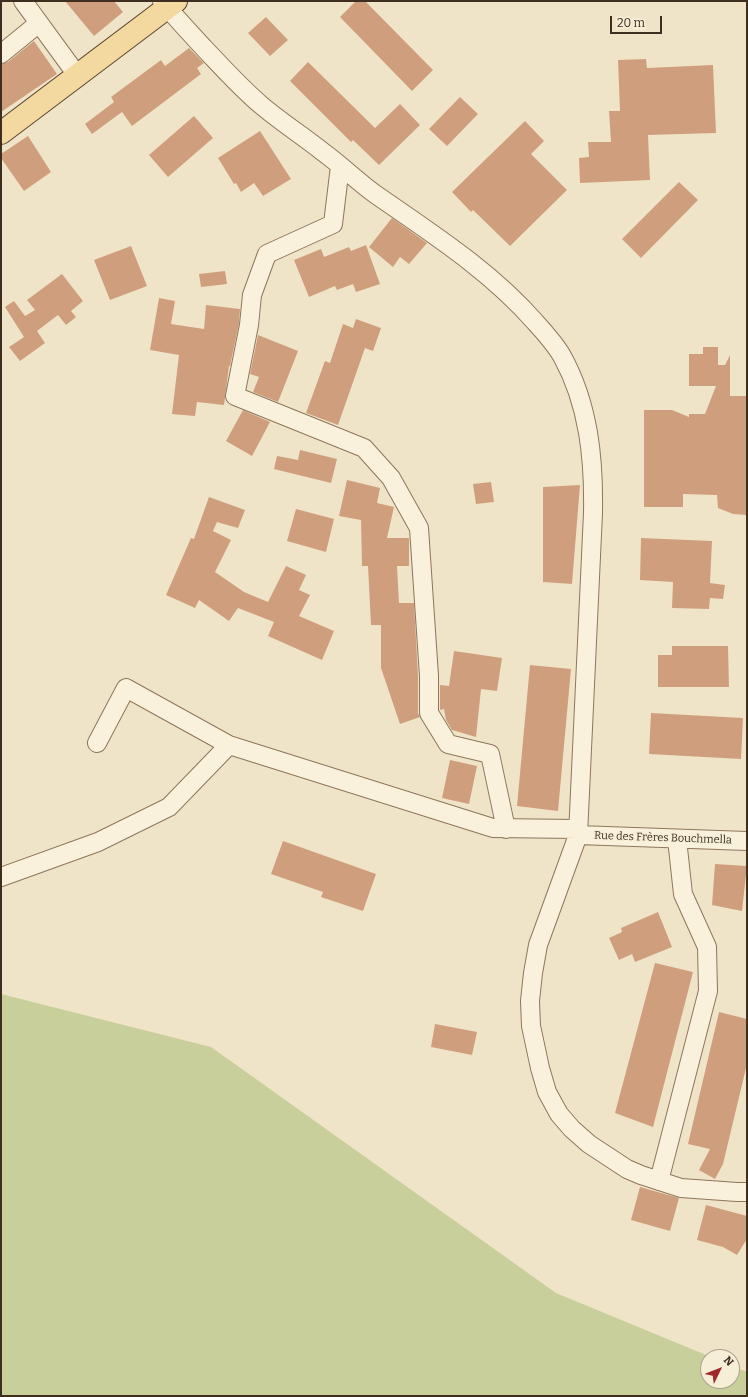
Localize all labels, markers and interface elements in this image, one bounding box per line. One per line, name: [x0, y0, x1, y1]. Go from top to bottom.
scale bar: [612, 8, 664, 34]
text: 20 m: [617, 16, 645, 30]
street label: Rue des Frères Bouchmella: [594, 829, 732, 847]
north arrow: [700, 1349, 740, 1389]
text: N: [721, 1354, 736, 1369]

